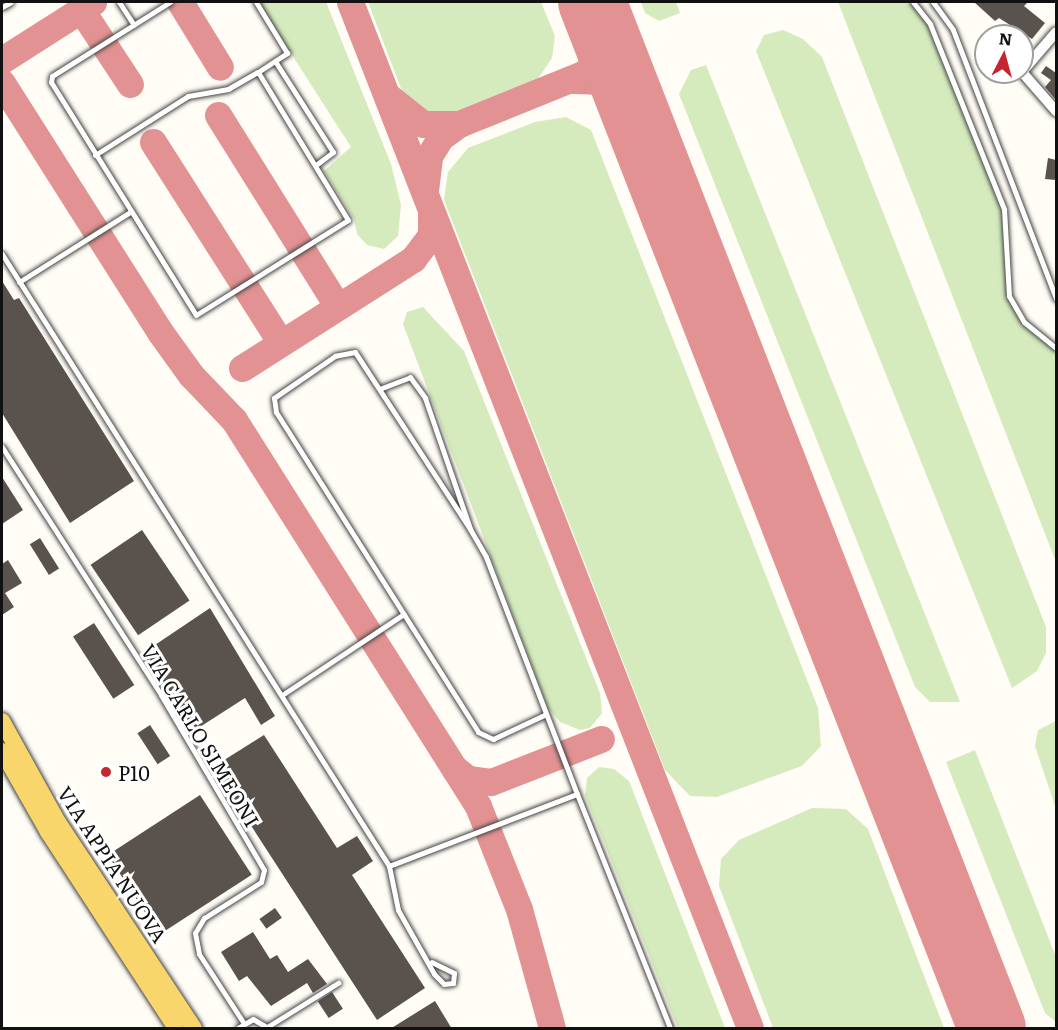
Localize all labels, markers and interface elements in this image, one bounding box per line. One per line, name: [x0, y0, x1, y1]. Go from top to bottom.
north arrow: [974, 24, 1034, 84]
text: N: [998, 25, 1014, 51]
street label: VIA CARLO SIMEONI: [137, 639, 265, 831]
place label: P10: [118, 760, 150, 784]
marker: P10: [99, 765, 113, 779]
street label: VIA APPIA NUOVA: [53, 781, 173, 947]

